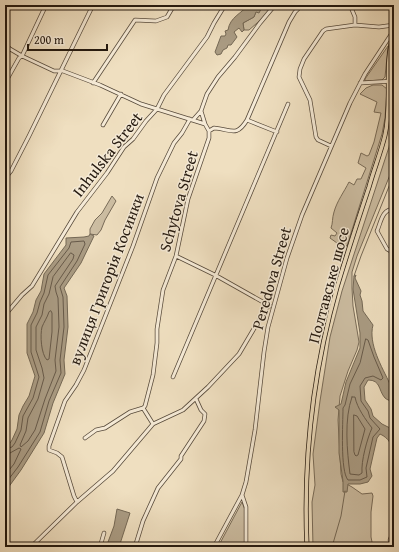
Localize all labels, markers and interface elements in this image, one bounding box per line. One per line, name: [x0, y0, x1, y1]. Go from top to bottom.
scale bar: [28, 26, 107, 52]
text: 200 m: [34, 31, 64, 48]
street label: Inhulska Street: [66, 106, 148, 202]
street label: Schytova Street: [152, 147, 204, 254]
street label: вулиця Григорія Косинки: [62, 189, 150, 368]
street label: Peredova Street: [245, 224, 297, 332]
street label: Полтавське шосе: [301, 224, 355, 346]

